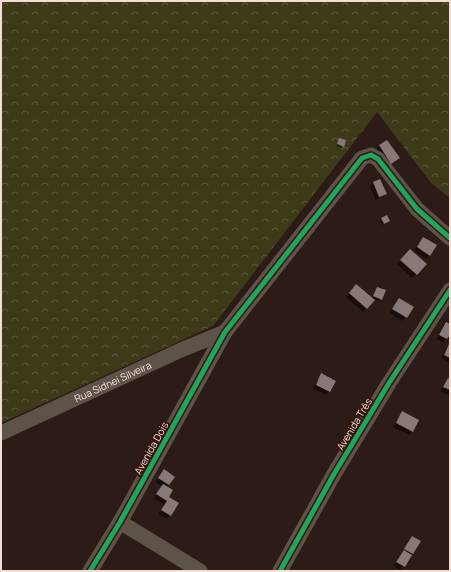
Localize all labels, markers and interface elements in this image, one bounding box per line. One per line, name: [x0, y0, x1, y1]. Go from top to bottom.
street label: Rua Sidnei Silveira: [72, 358, 153, 405]
street label: Avenida Três: [333, 395, 375, 453]
street label: Avenida Dois: [131, 419, 171, 477]

